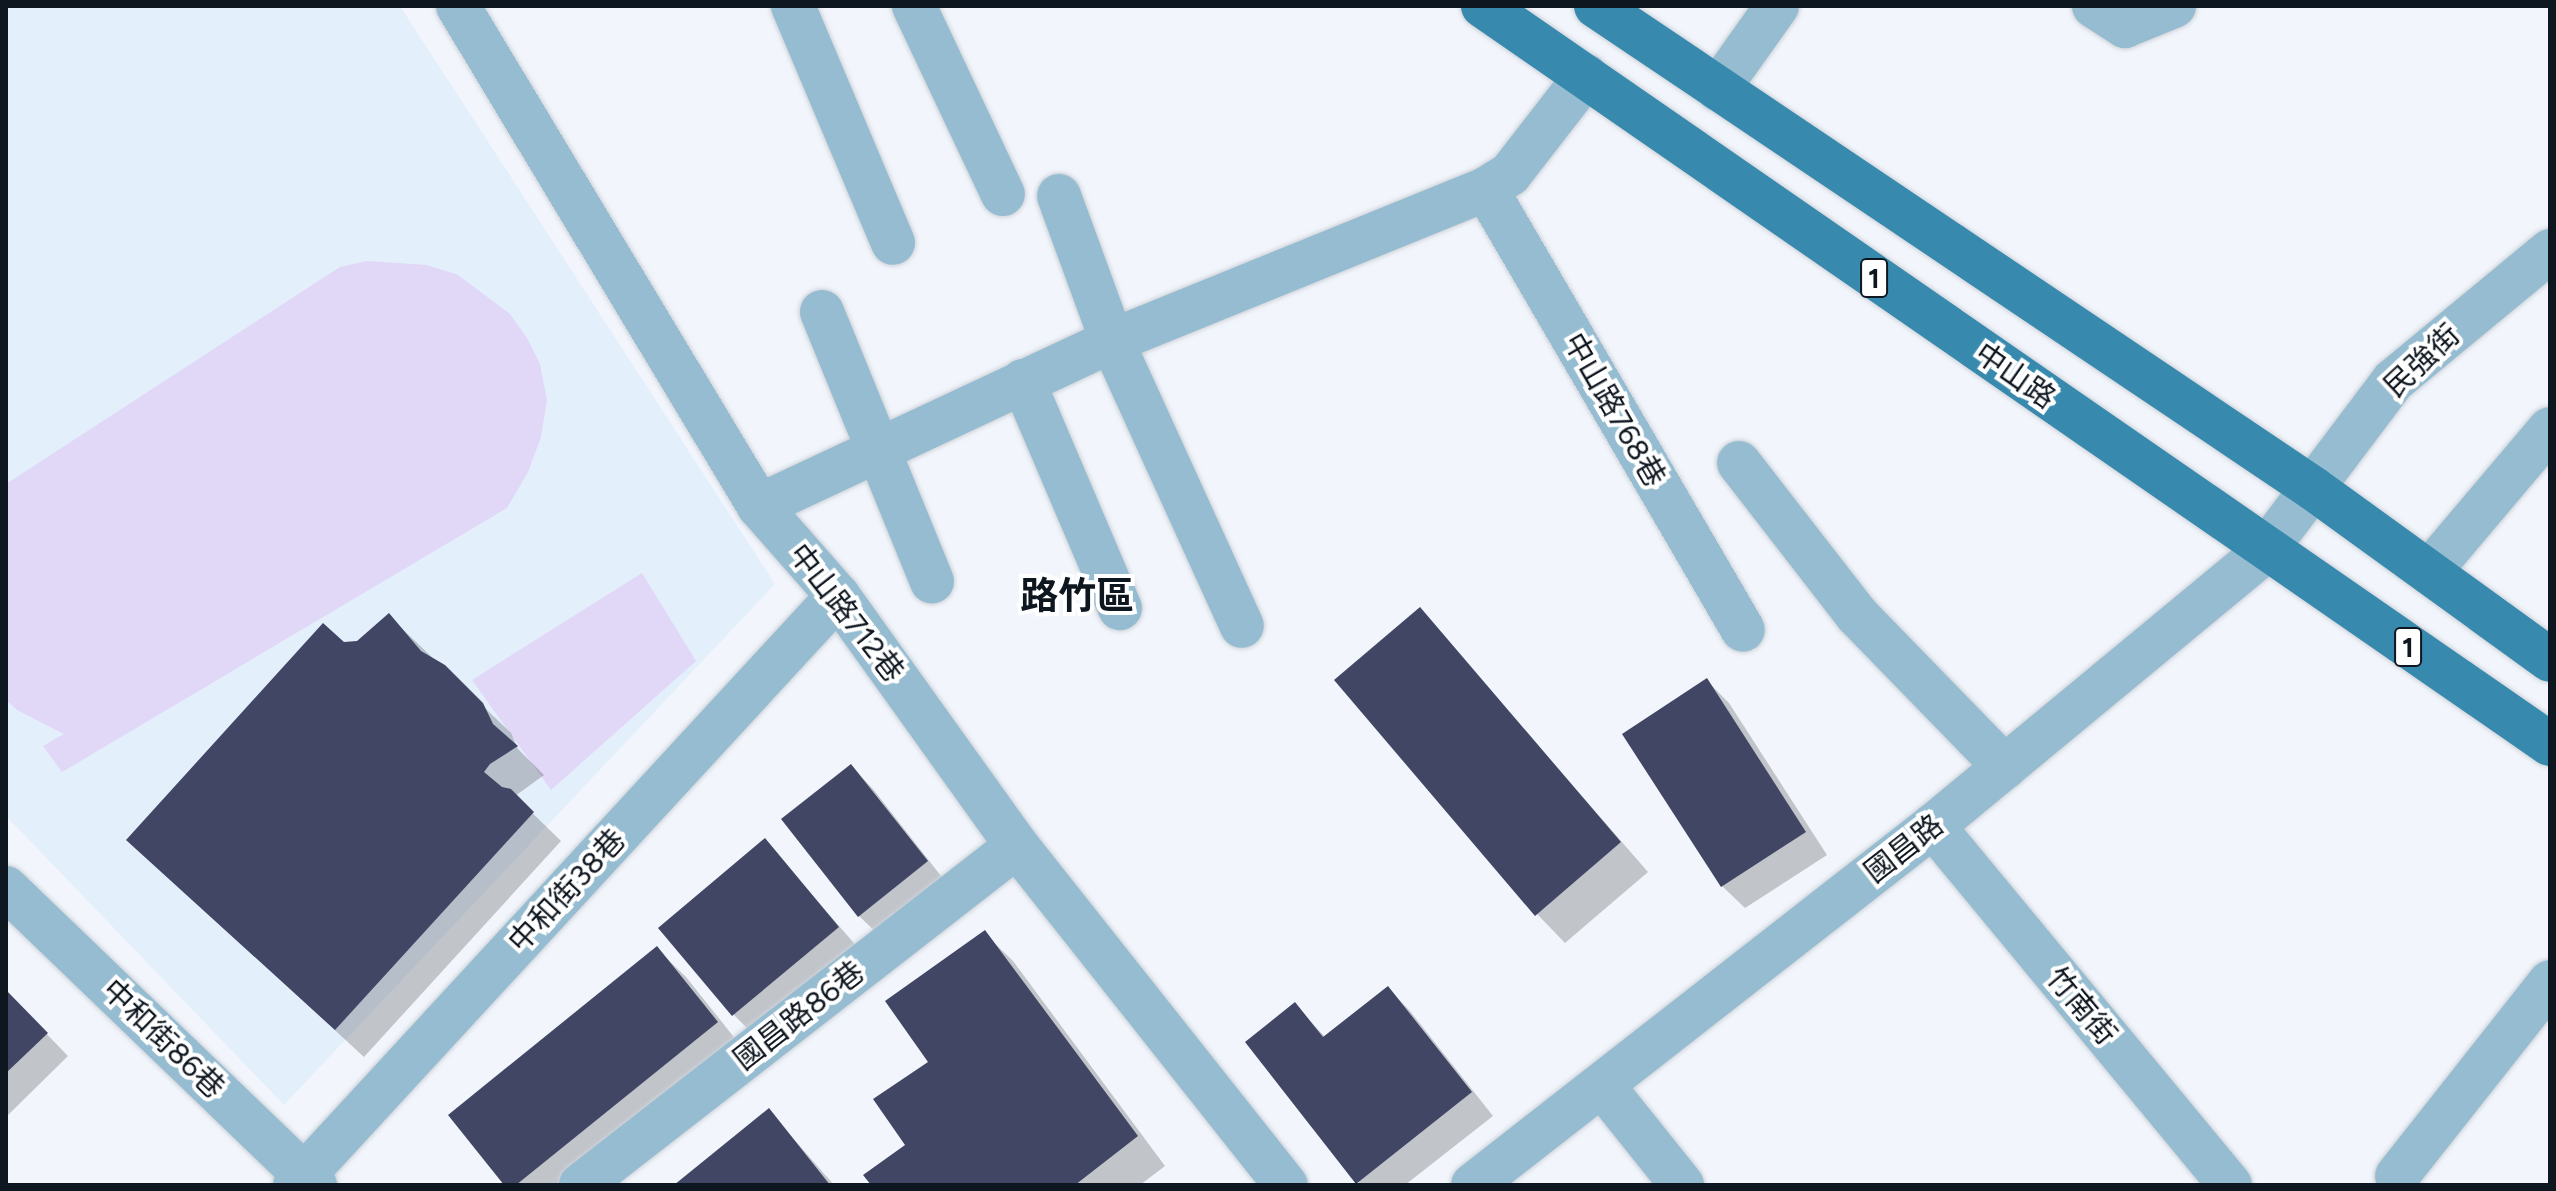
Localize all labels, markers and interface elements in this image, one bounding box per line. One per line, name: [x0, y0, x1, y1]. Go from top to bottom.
road number: 1: [1860, 254, 1888, 302]
street label: 民強街: [2377, 317, 2467, 405]
street label: 中山路768巷: [1556, 327, 1672, 493]
street label: 中山路: [1968, 335, 2062, 417]
street label: 中山路712巷: [781, 537, 911, 689]
district label: 路竹區: [1020, 574, 1134, 620]
road number: 1: [2394, 623, 2422, 671]
street label: 國昌路: [1857, 807, 1951, 891]
street label: 中和街38巷: [501, 822, 633, 960]
street label: 國昌路86巷: [727, 954, 871, 1078]
street label: 竹南街: [2038, 960, 2124, 1052]
street label: 中和街86巷: [95, 972, 231, 1106]

